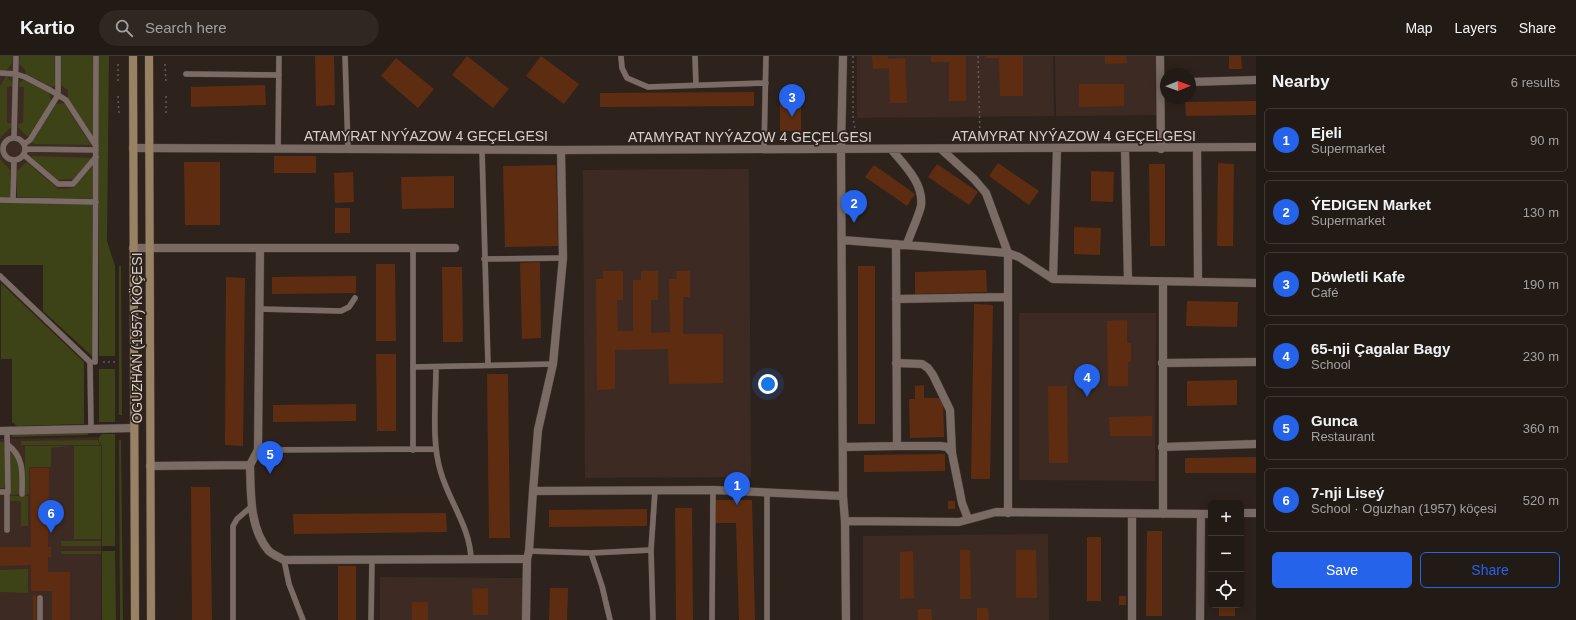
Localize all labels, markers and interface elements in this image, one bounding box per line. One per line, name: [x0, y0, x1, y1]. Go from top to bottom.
search box: [99, 10, 379, 46]
text: Kartio: [20, 17, 75, 38]
icon: search: [113, 17, 135, 39]
text: Search here: [145, 19, 227, 36]
text: Map: [1405, 20, 1433, 36]
text: Layers: [1455, 20, 1497, 36]
text: Share: [1519, 20, 1556, 36]
north arrow: [1160, 68, 1196, 104]
text: Nearby: [1272, 72, 1330, 91]
text: 6 results: [1511, 75, 1560, 90]
pin: 3: [779, 84, 805, 117]
text: Ejeli: [1311, 124, 1342, 141]
street label: ATAMYRAT NYÝAZOW 4 GEÇELGESI: [304, 128, 548, 144]
street label: ATAMYRAT NYÝAZOW 4 GEÇELGESI: [952, 128, 1196, 144]
street label: ATAMYRAT NYÝAZOW 4 GEÇELGESI: [628, 129, 872, 145]
text: 1: [1282, 133, 1290, 148]
text: 90 m: [1530, 133, 1559, 148]
text: Supermarket: [1311, 141, 1385, 156]
pin: 2: [841, 190, 867, 223]
text: ÝEDIGEN Market: [1311, 196, 1431, 213]
text: 2: [1282, 205, 1290, 220]
text: 130 m: [1523, 205, 1559, 220]
text: Supermarket: [1311, 213, 1385, 228]
street label: OGUZHAN (1957) KÖÇESI: [128, 252, 145, 424]
text: Döwletli Kafe: [1311, 268, 1405, 285]
text: 3: [1282, 277, 1290, 292]
text: 190 m: [1523, 277, 1559, 292]
text: Café: [1311, 285, 1338, 300]
text: 65-nji Çagalar Bagy: [1311, 340, 1450, 357]
text: 4: [1282, 349, 1290, 364]
text: 230 m: [1523, 349, 1559, 364]
text: School: [1311, 357, 1351, 372]
pin: 4: [1074, 364, 1100, 397]
your location: [758, 374, 778, 394]
text: Gunca: [1311, 412, 1358, 429]
text: 5: [1282, 421, 1290, 436]
text: 360 m: [1523, 421, 1559, 436]
text: Restaurant: [1311, 429, 1375, 444]
pin: 5: [257, 441, 283, 474]
pin: 1: [724, 472, 750, 505]
text: 7-nji Liseý: [1311, 484, 1384, 501]
text: 6: [1282, 493, 1290, 508]
text: 520 m: [1523, 493, 1559, 508]
pin: 6: [38, 500, 64, 533]
map controls: [1208, 500, 1244, 608]
button: +: [1208, 500, 1244, 536]
text: School · Oguzhan (1957) köçesi: [1311, 501, 1497, 516]
button: −: [1208, 536, 1244, 572]
button: Save: [1272, 552, 1412, 588]
button: Share: [1420, 552, 1560, 588]
button: locate: [1208, 572, 1244, 608]

